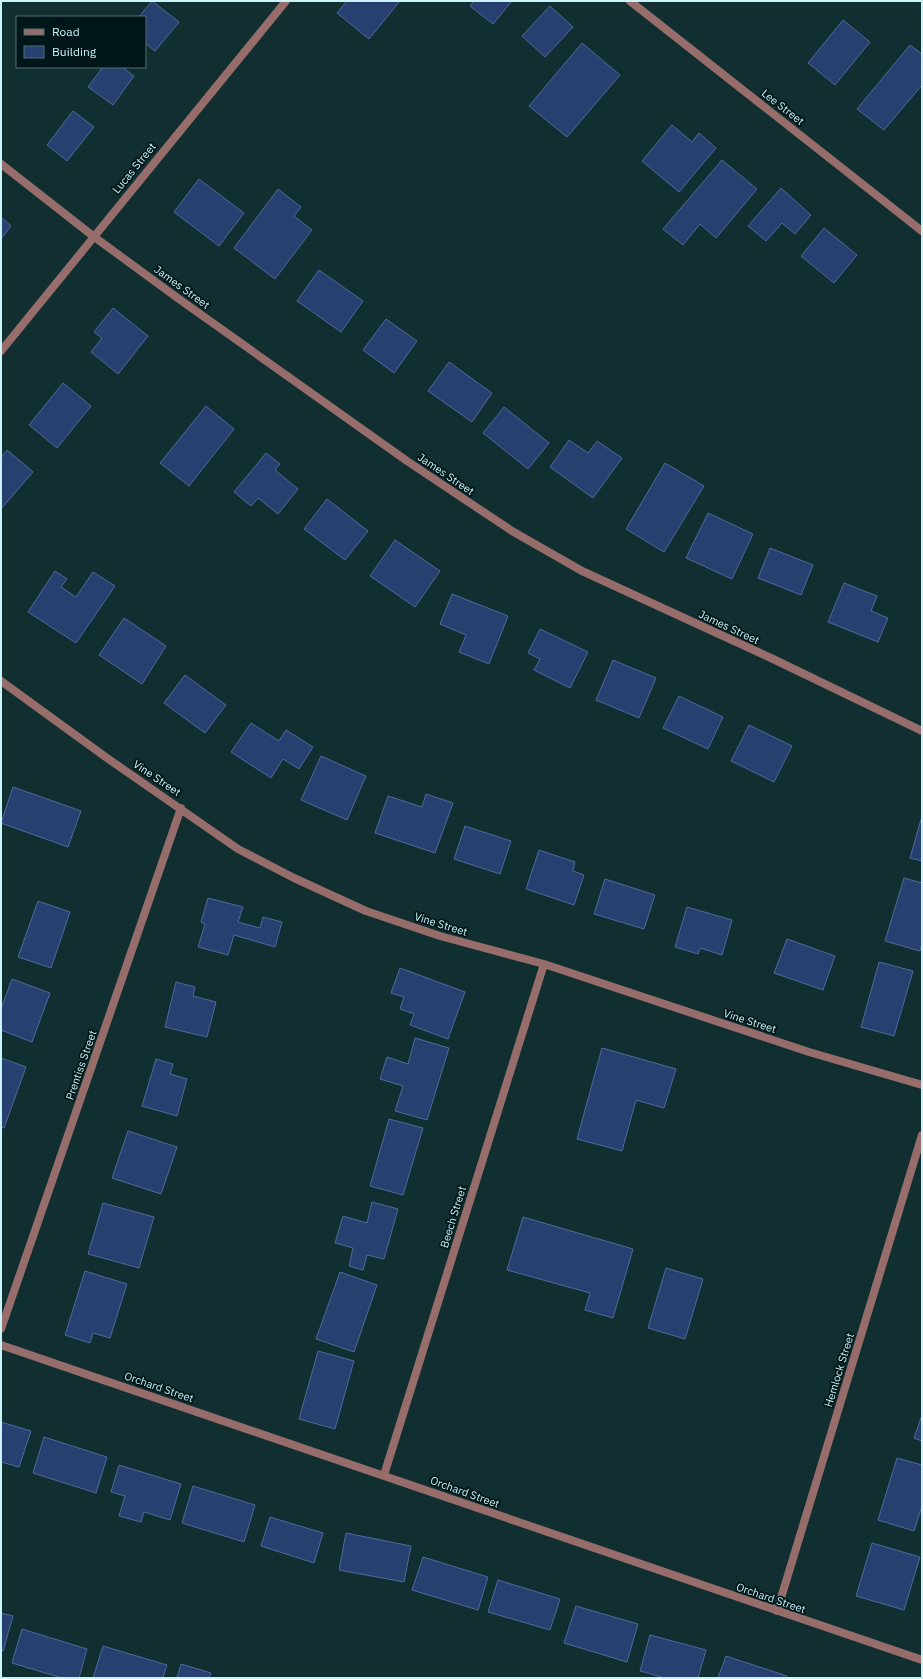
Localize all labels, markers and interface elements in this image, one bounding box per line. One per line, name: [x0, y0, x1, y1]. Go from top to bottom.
legend: [16, 16, 146, 68]
text: Road: [52, 24, 80, 39]
text: Building: [52, 44, 97, 59]
street label: Lee Street: [759, 86, 807, 128]
street label: Lucas Street: [109, 140, 159, 196]
street label: James Street: [151, 262, 213, 312]
street label: James Street: [415, 450, 477, 498]
street label: James Street: [696, 607, 762, 647]
street label: Vine Street: [130, 757, 184, 799]
street label: Vine Street: [413, 909, 469, 939]
street label: Vine Street: [722, 1006, 778, 1036]
street label: Prentiss Street: [63, 1028, 100, 1102]
street label: Beech Street: [437, 1184, 469, 1250]
street label: Hemlock Street: [821, 1331, 857, 1409]
street label: Orchard Street: [122, 1369, 196, 1405]
street label: Orchard Street: [429, 1473, 502, 1511]
street label: Orchard Street: [734, 1580, 808, 1616]

